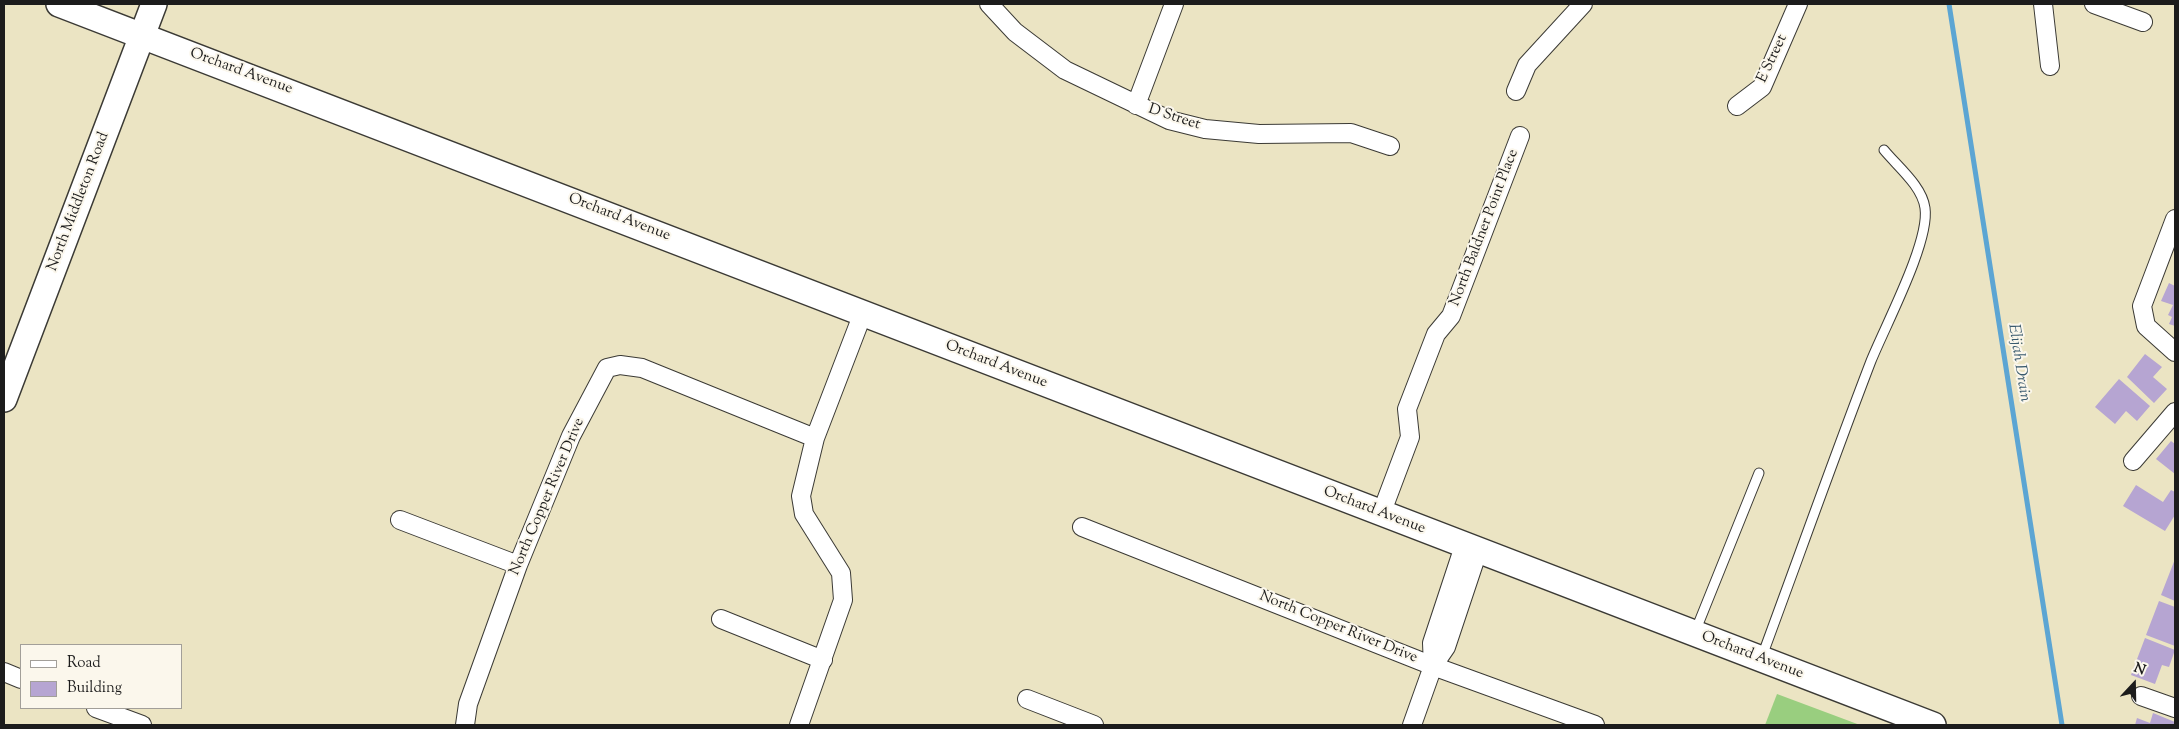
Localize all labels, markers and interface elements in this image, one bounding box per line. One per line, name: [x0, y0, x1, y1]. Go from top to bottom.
street label: E Street: [1754, 32, 1792, 86]
street label: Orchard Avenue: [187, 45, 295, 99]
street label: D Street: [1146, 101, 1202, 135]
street label: North Middleton Road: [44, 130, 114, 274]
street label: North Baldner Point Place: [1447, 147, 1523, 309]
street label: Orchard Avenue: [565, 190, 673, 246]
water label: Elijah Drain: [2002, 323, 2034, 403]
street label: Orchard Avenue: [942, 337, 1050, 393]
street label: North Copper River Drive: [507, 416, 589, 578]
street label: Orchard Avenue: [1320, 483, 1428, 539]
street label: North Copper River Drive: [1256, 588, 1420, 668]
street label: Orchard Avenue: [1698, 628, 1806, 684]
legend: [20, 644, 182, 709]
text: Road: [67, 653, 101, 674]
north arrow: [2109, 659, 2159, 709]
text: N: [2131, 659, 2148, 681]
text: Building: [67, 678, 122, 699]

